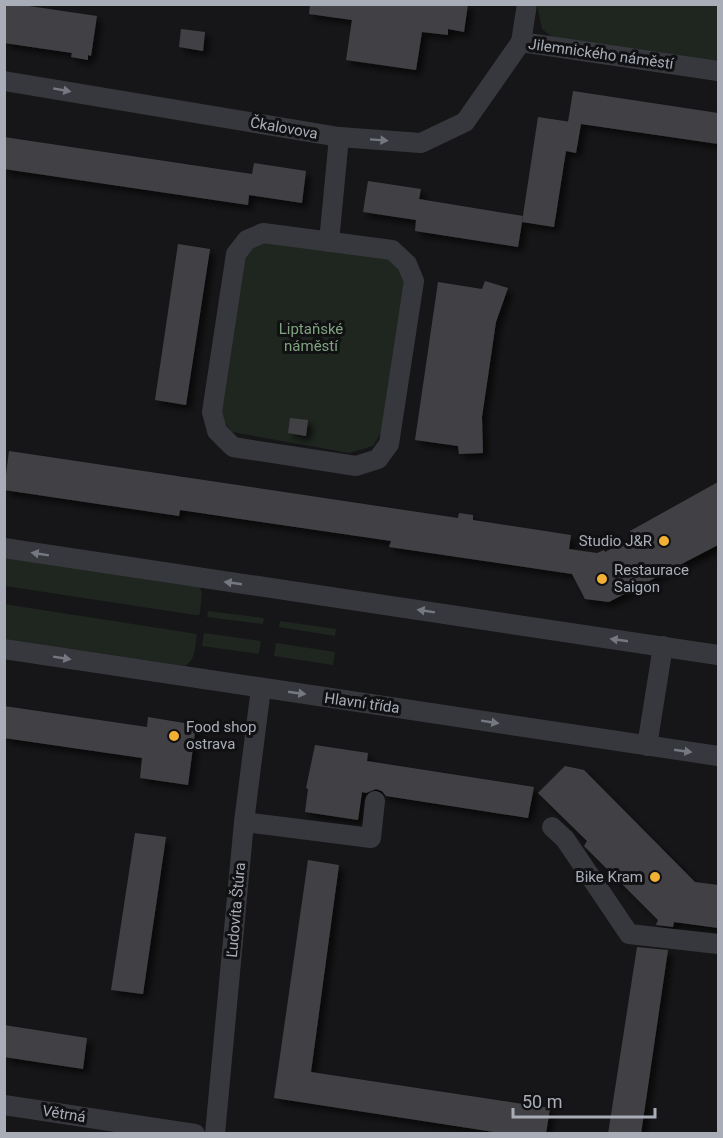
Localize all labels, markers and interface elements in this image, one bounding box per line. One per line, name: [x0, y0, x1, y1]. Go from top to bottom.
street label: Jilemnického náměstí: [527, 35, 676, 73]
one-way arrow: [53, 86, 72, 95]
street label: Čkalovova: [249, 113, 319, 143]
one-way arrow: [370, 135, 389, 145]
park label: Liptaňské náměstí: [279, 320, 343, 355]
place label: Studio J&R: [579, 532, 652, 550]
marker: Studio J&R: [657, 534, 671, 548]
one-way arrow: [31, 549, 50, 558]
place label: Restaurace Saigon: [614, 561, 689, 596]
marker: Restaurace Saigon: [595, 572, 609, 586]
one-way arrow: [224, 578, 243, 587]
one-way arrow: [417, 607, 436, 616]
one-way arrow: [609, 635, 628, 644]
one-way arrow: [53, 654, 72, 663]
one-way arrow: [287, 689, 306, 698]
street label: Hlavní třída: [323, 689, 401, 717]
place label: Food shop ostrava: [186, 718, 256, 753]
one-way arrow: [480, 718, 499, 727]
marker: Food shop ostrava: [167, 729, 181, 743]
one-way arrow: [673, 746, 692, 756]
street label: Ľudovíta Štúra: [223, 862, 249, 958]
place label: Bike Kram: [575, 868, 643, 886]
marker: Bike Kram: [648, 870, 662, 884]
scale bar: [513, 1081, 656, 1119]
text: 50 m: [522, 1091, 562, 1112]
street label: Větrná: [41, 1102, 87, 1126]

